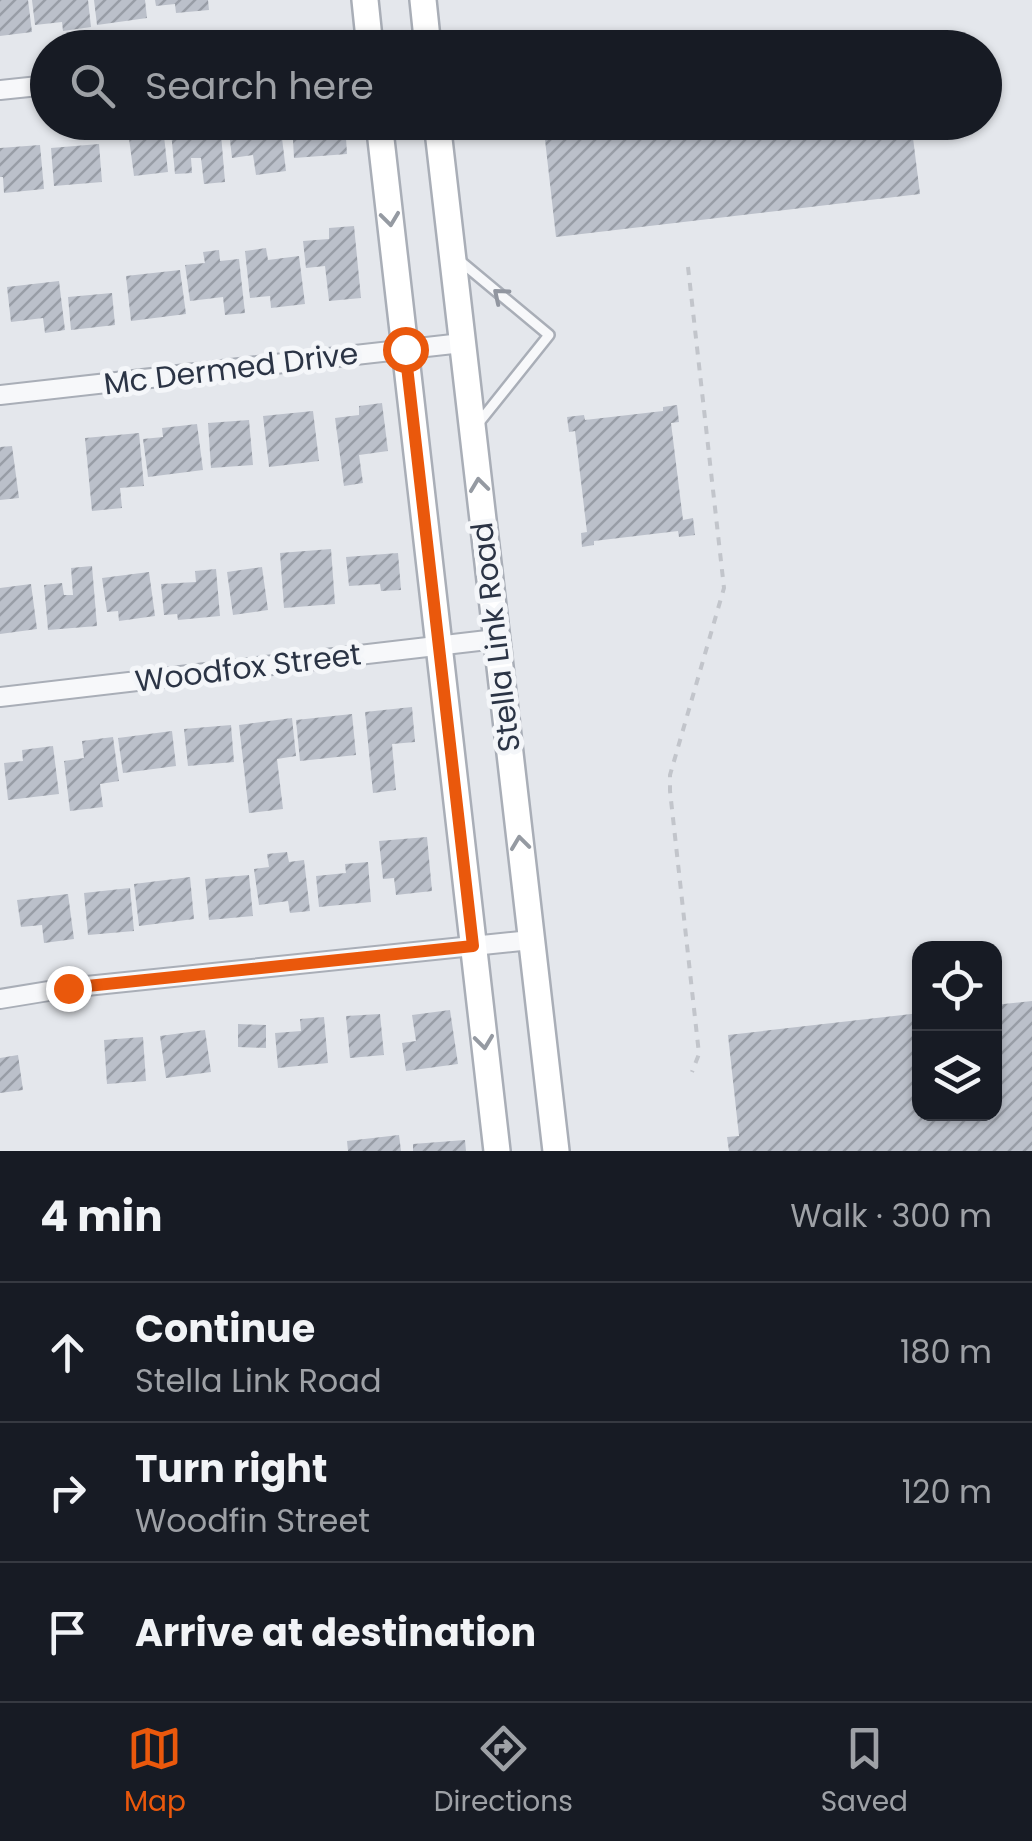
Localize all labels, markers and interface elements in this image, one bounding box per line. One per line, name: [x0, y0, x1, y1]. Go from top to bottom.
search box: [30, 30, 1002, 140]
icon: search: [65, 58, 120, 113]
text: Search here: [145, 59, 374, 112]
one-way arrow: [379, 212, 400, 228]
one-way arrow: [494, 288, 512, 306]
route start: [383, 327, 429, 373]
street label: Mc Dermed Drive: [101, 332, 361, 405]
one-way arrow: [469, 477, 490, 493]
street label: Stella Link Road: [460, 520, 531, 754]
street label: Woodfox Street: [133, 632, 363, 703]
one-way arrow: [510, 835, 531, 851]
map controls: [912, 941, 1002, 1121]
button: locate: [912, 941, 1002, 1031]
route end: [46, 966, 92, 1012]
button: layers: [912, 1031, 1002, 1121]
one-way arrow: [473, 1035, 494, 1051]
text: 4 min: [40, 1187, 163, 1246]
text: Walk · 300 m: [790, 1193, 992, 1238]
text: Continue: [135, 1302, 315, 1355]
icon: ahead: [40, 1325, 95, 1380]
text: 180 m: [900, 1329, 992, 1374]
text: Stella Link Road: [135, 1358, 382, 1403]
text: Turn right: [135, 1442, 327, 1495]
icon: right: [40, 1465, 95, 1520]
text: 120 m: [902, 1469, 992, 1514]
text: Woodfin Street: [135, 1498, 370, 1543]
icon: arrive: [40, 1605, 95, 1660]
text: Arrive at destination: [135, 1606, 536, 1659]
tab: Map: [124, 1721, 186, 1823]
tab: Directions: [434, 1721, 573, 1823]
tab: Saved: [821, 1721, 908, 1823]

